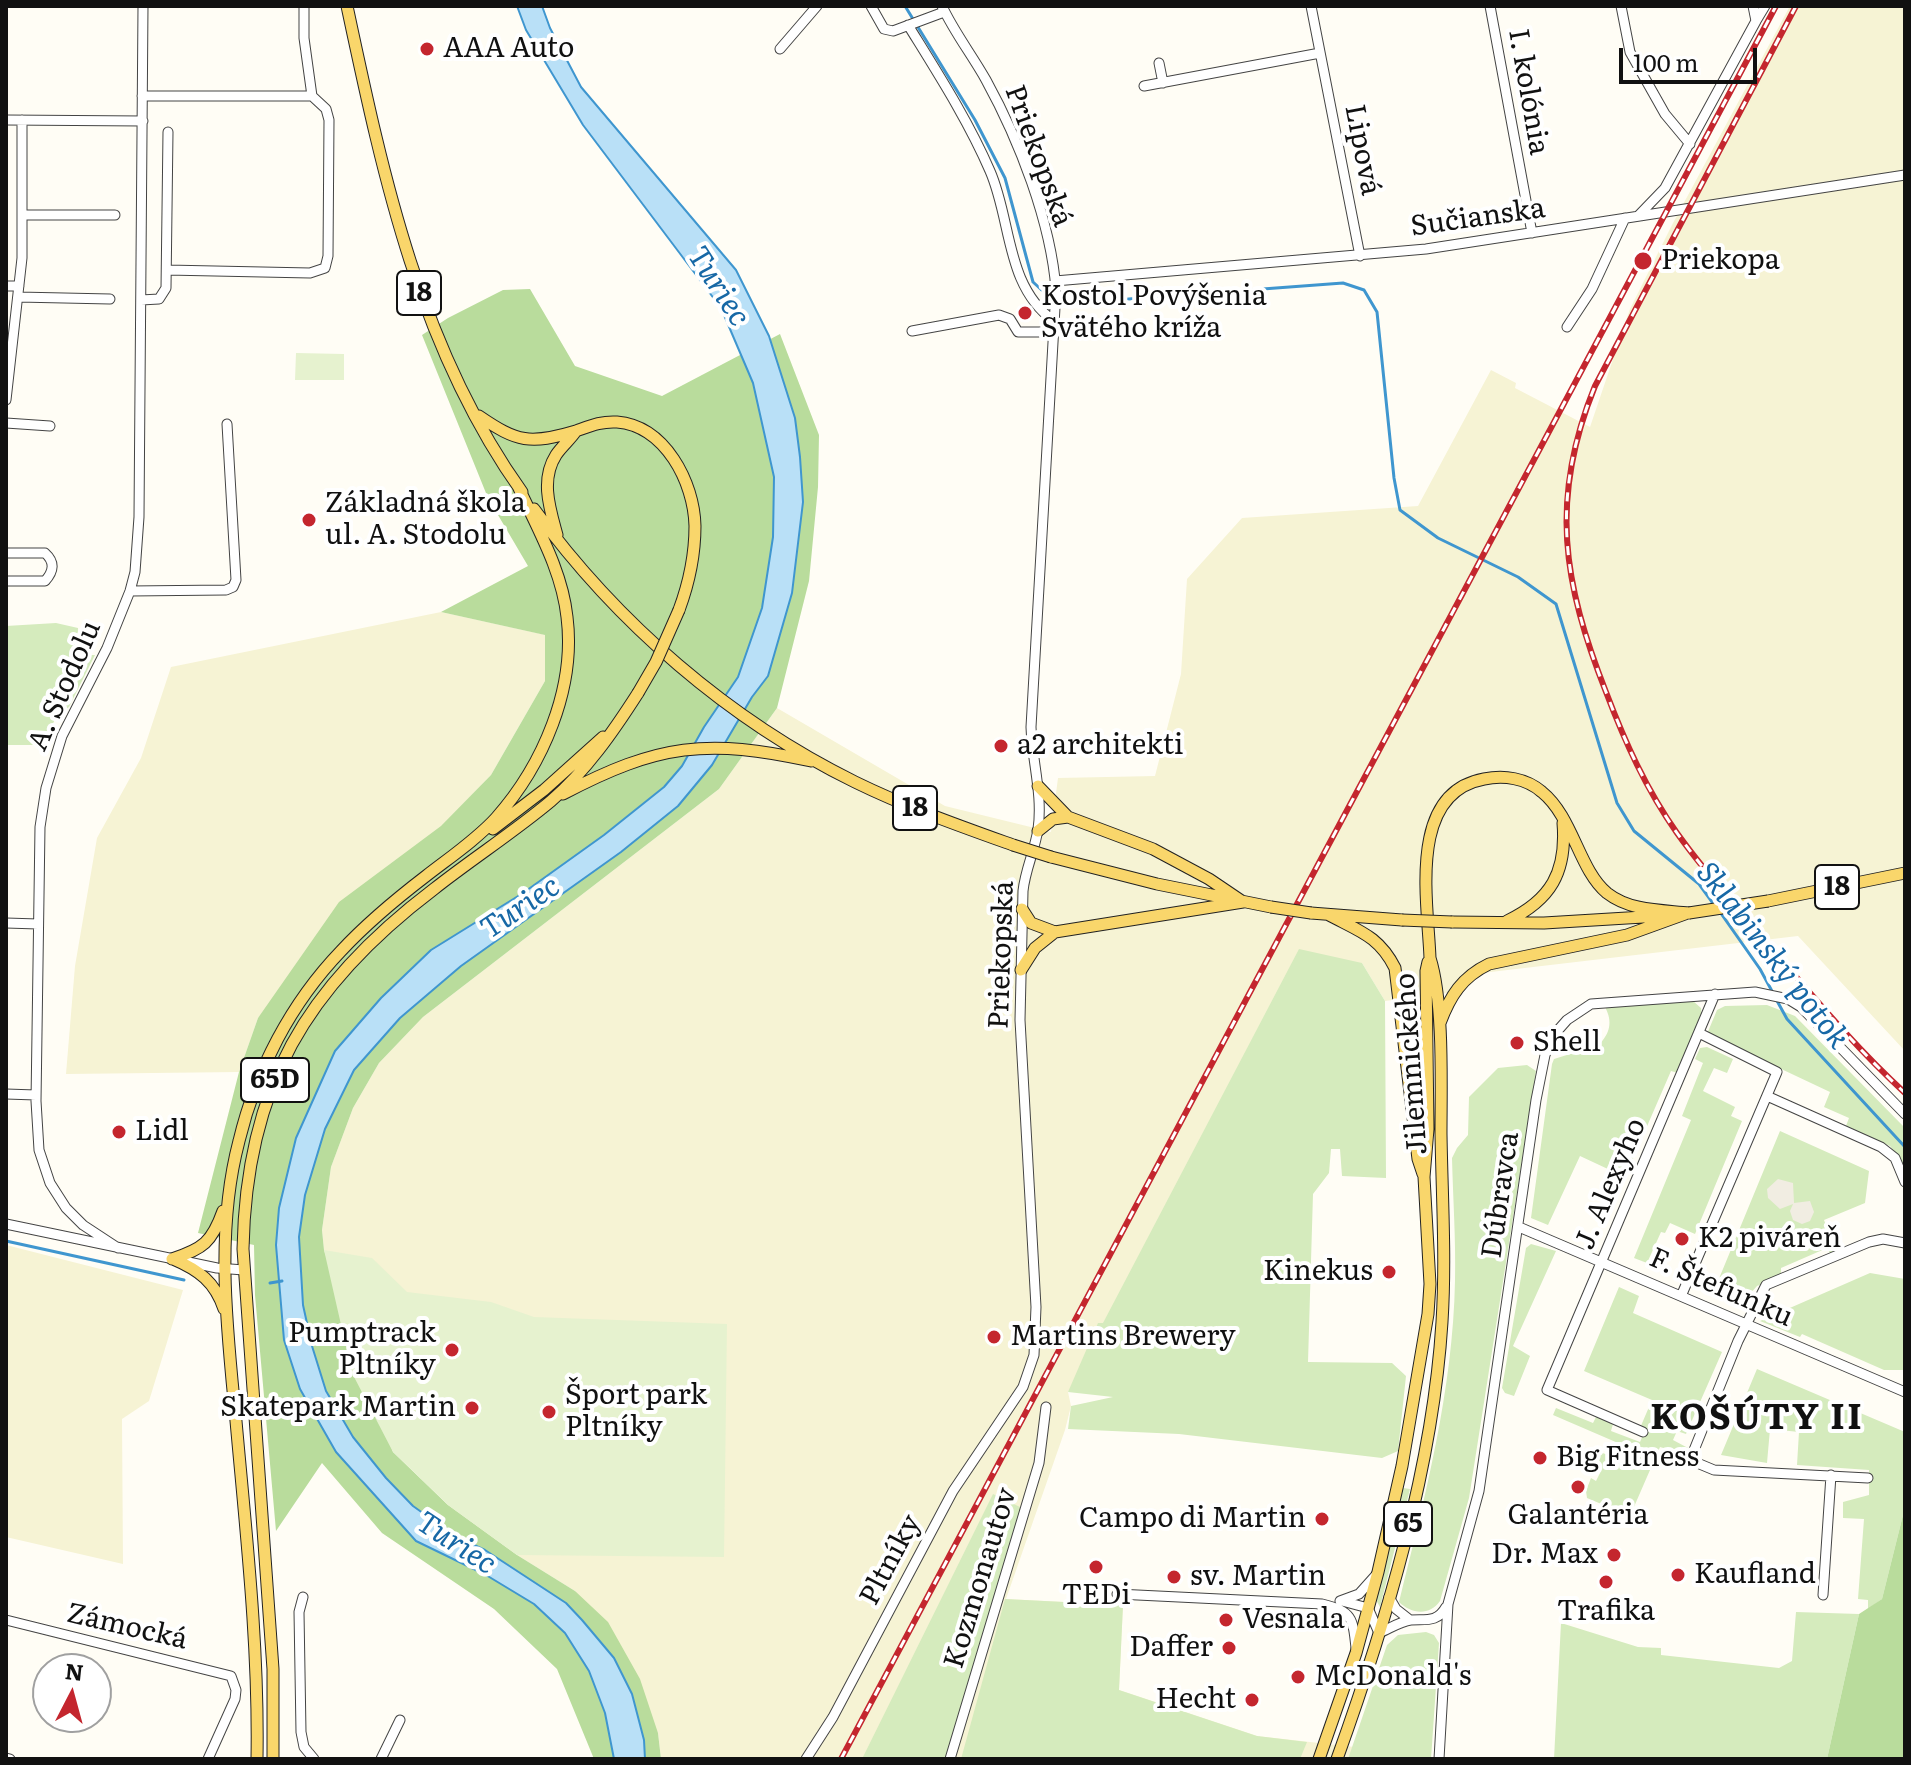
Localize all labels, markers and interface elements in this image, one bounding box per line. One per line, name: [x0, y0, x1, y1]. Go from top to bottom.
street label: I. kolónia: [1500, 26, 1556, 158]
place label: AAA Auto: [443, 32, 574, 66]
scale bar: [1623, 32, 1761, 82]
marker: AAA Auto: [418, 40, 436, 58]
text: 100 m: [1633, 44, 1699, 79]
street label: Priekopská: [997, 81, 1079, 231]
street label: Lipová: [1337, 102, 1387, 198]
street label: Sučianska: [1409, 192, 1547, 244]
water label: Turiec: [679, 240, 757, 334]
place label: Priekopa: [1661, 244, 1780, 278]
marker: Priekopa: [1632, 250, 1654, 272]
road number: 18: [397, 271, 441, 315]
place label: Kostol Povýšenia Svätého kríža: [1041, 280, 1267, 346]
marker: Kostol Povýšenia Svätého kríža: [1016, 304, 1034, 322]
place label: Základná škola ul. A. Stodolu: [325, 487, 526, 553]
marker: Základná škola ul. A. Stodolu: [300, 511, 318, 529]
street label: A. Stodolu: [21, 616, 109, 756]
place label: a2 architekti: [1017, 729, 1183, 763]
marker: a2 architekti: [992, 737, 1010, 755]
road number: 18: [893, 786, 937, 830]
water label: Sklabinský potok: [1688, 856, 1856, 1056]
road number: 18: [1815, 865, 1859, 909]
water label: Turiec: [475, 869, 567, 947]
street label: Priekopská: [983, 880, 1021, 1030]
street label: Jilemnického: [1389, 972, 1435, 1156]
place label: Shell: [1533, 1026, 1601, 1060]
marker: Shell: [1508, 1034, 1526, 1052]
road number: 65D: [241, 1058, 309, 1102]
street label: J. Alexyho: [1568, 1113, 1654, 1255]
place label: Lidl: [135, 1115, 189, 1149]
marker: Lidl: [110, 1123, 128, 1141]
street label: Dúbravca: [1475, 1130, 1527, 1260]
place label: K2 piváreň: [1698, 1222, 1841, 1256]
marker: K2 piváreň: [1673, 1230, 1691, 1248]
street label: F. Štefunku: [1644, 1241, 1798, 1335]
place label: Kinekus: [1263, 1255, 1373, 1289]
marker: Kinekus: [1380, 1263, 1398, 1281]
place label: Pumptrack Pltníky: [288, 1317, 436, 1383]
place label: Martins Brewery: [1010, 1320, 1236, 1354]
marker: Martins Brewery: [985, 1328, 1003, 1346]
marker: Pumptrack Pltníky: [443, 1341, 461, 1359]
place label: Šport park Pltníky: [565, 1379, 707, 1445]
place label: Skatepark Martin: [220, 1391, 456, 1425]
district label: KOŠÚTY II: [1650, 1396, 1864, 1440]
marker: Skatepark Martin: [463, 1399, 481, 1417]
marker: Šport park Pltníky: [540, 1403, 558, 1421]
place label: Big Fitness: [1556, 1441, 1699, 1475]
marker: Big Fitness: [1531, 1449, 1549, 1467]
marker: Galantéria: [1569, 1478, 1587, 1496]
street label: Kozmonautov: [938, 1484, 1024, 1672]
place label: Galantéria: [1507, 1499, 1649, 1533]
place label: Campo di Martin: [1079, 1502, 1306, 1536]
road number: 65: [1384, 1502, 1432, 1546]
water label: Turiec: [409, 1505, 503, 1583]
street label: Pltníky: [853, 1509, 929, 1611]
marker: Campo di Martin: [1313, 1510, 1331, 1528]
place label: Dr. Max: [1491, 1538, 1598, 1572]
marker: Dr. Max: [1605, 1546, 1623, 1564]
marker: TEDi: [1087, 1558, 1105, 1576]
place label: Kaufland: [1694, 1558, 1816, 1592]
place label: sv. Martin: [1190, 1560, 1326, 1594]
marker: Kaufland: [1669, 1566, 1687, 1584]
marker: sv. Martin: [1165, 1568, 1183, 1586]
marker: Trafika: [1597, 1573, 1615, 1591]
place label: TEDi: [1061, 1579, 1131, 1613]
place label: Trafika: [1557, 1595, 1655, 1629]
street label: Zámocká: [64, 1597, 190, 1657]
place label: Vesnala: [1242, 1603, 1345, 1637]
marker: Vesnala: [1217, 1611, 1235, 1629]
place label: Daffer: [1129, 1631, 1213, 1665]
marker: Daffer: [1220, 1639, 1238, 1657]
north arrow: [32, 1653, 112, 1733]
text: N: [63, 1653, 85, 1688]
place label: McDonald's: [1314, 1660, 1471, 1694]
marker: McDonald's: [1289, 1668, 1307, 1686]
place label: Hecht: [1155, 1683, 1236, 1717]
marker: Hecht: [1243, 1691, 1261, 1709]

